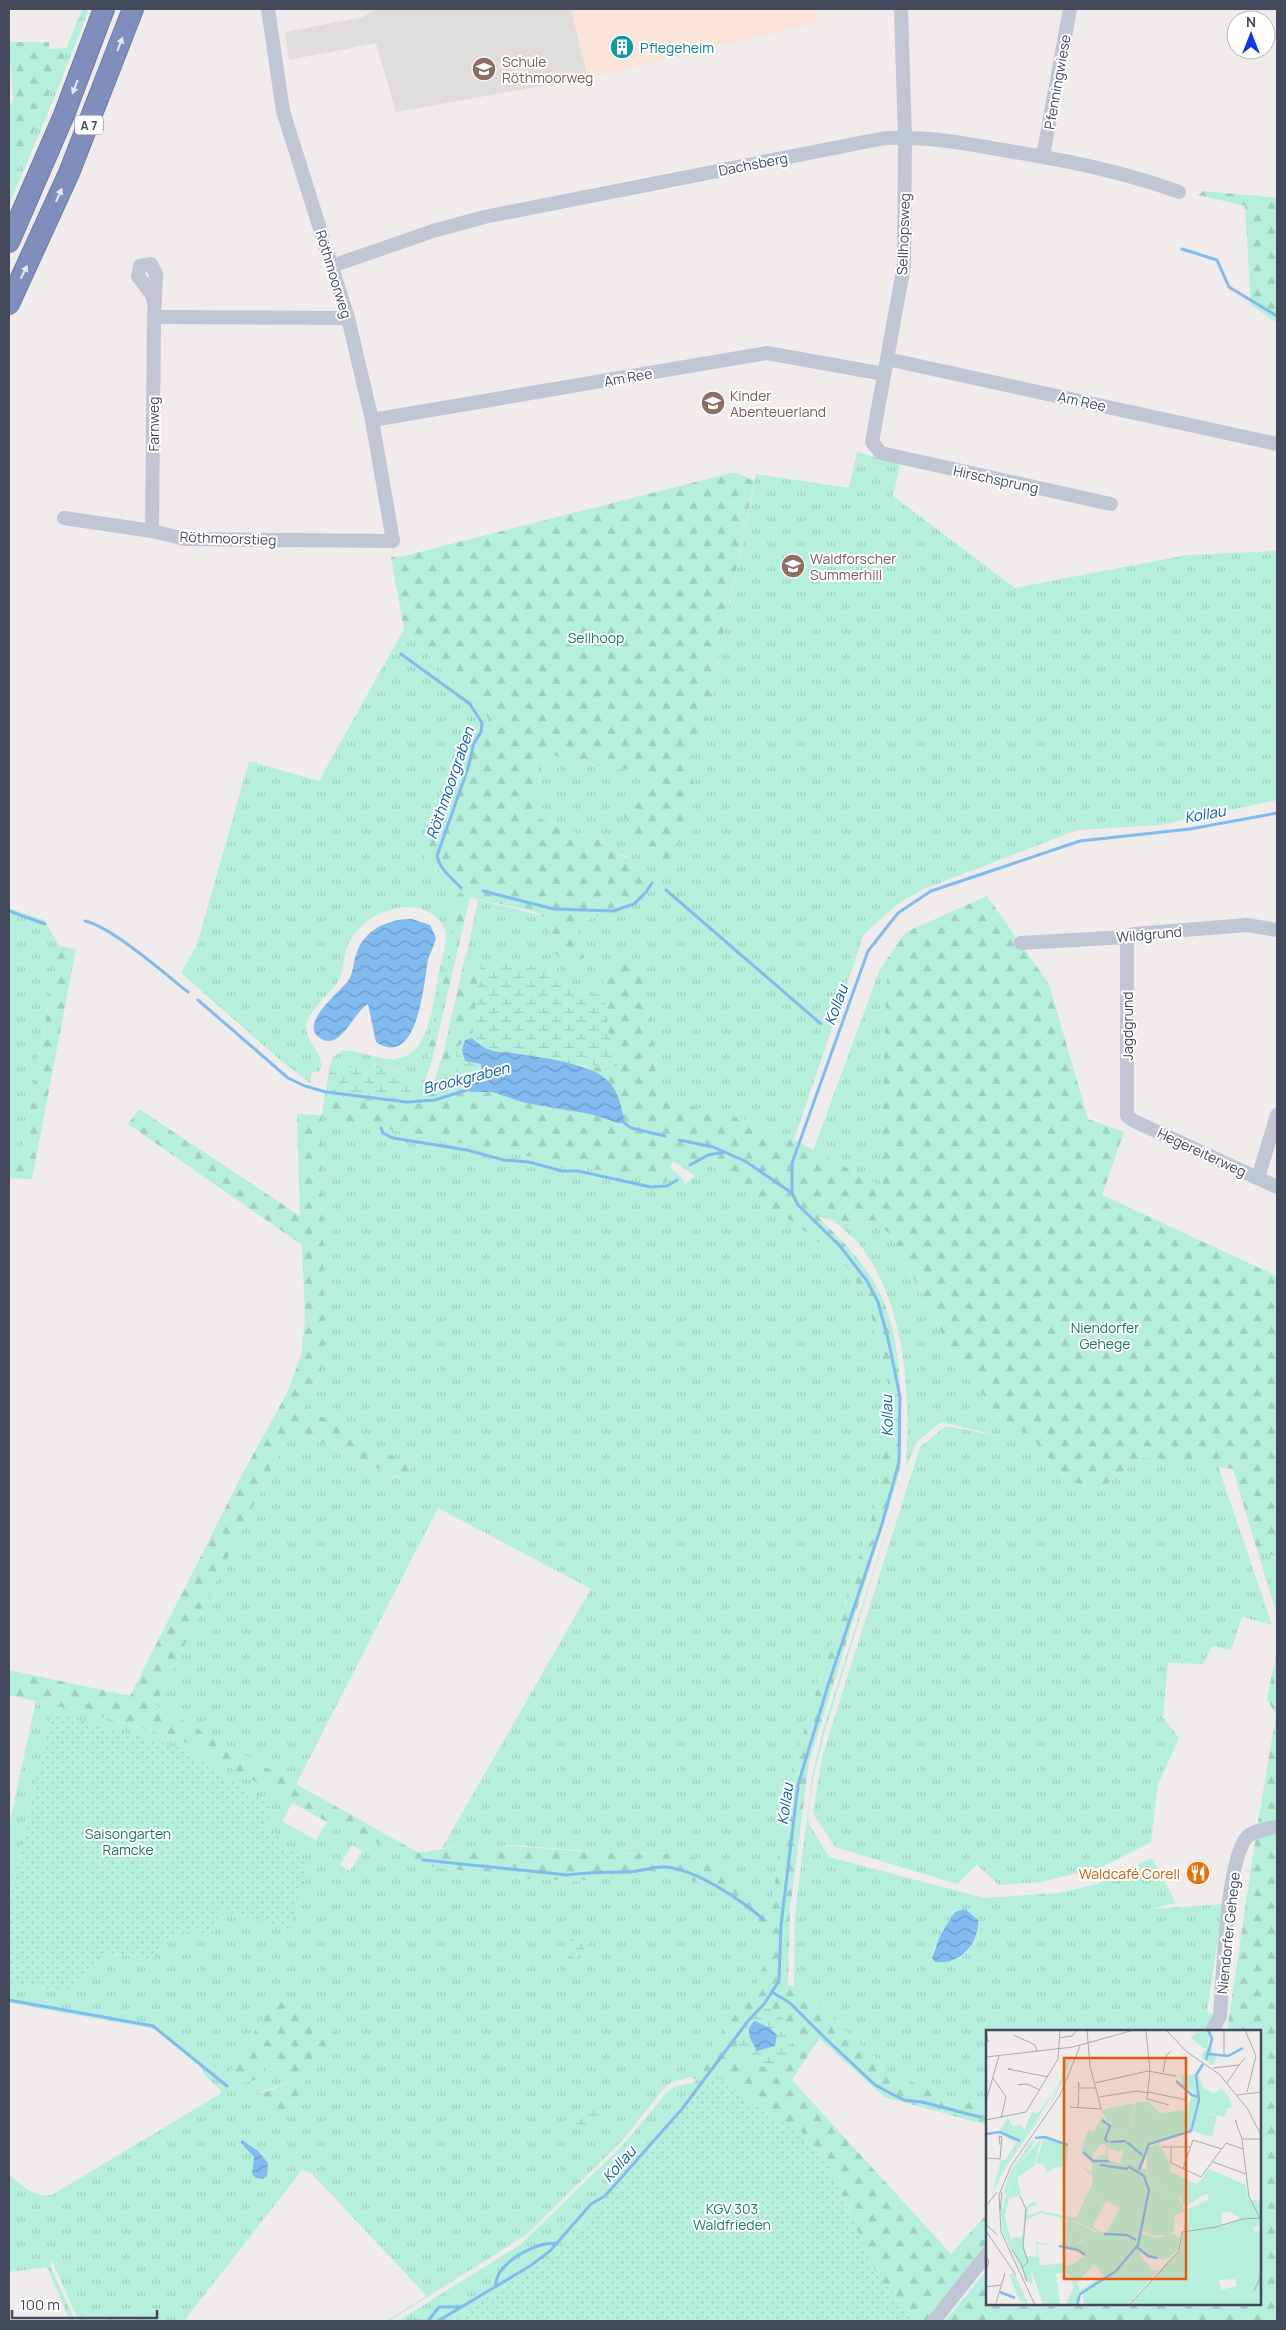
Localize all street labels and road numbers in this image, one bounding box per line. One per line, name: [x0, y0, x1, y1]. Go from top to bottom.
street label: Pfenningwiese: [1039, 33, 1075, 131]
road number: A 7: [75, 116, 103, 134]
street label: Dachsberg: [717, 148, 789, 180]
street label: Sellhopsweg: [892, 193, 914, 275]
street label: Röthmoorweg: [312, 228, 356, 320]
street label: Am Ree: [602, 363, 654, 391]
street label: Am Ree: [1056, 387, 1108, 415]
street label: Farnweg: [144, 397, 163, 451]
street label: Hirschsprung: [952, 461, 1040, 497]
street label: Röthmoorstieg: [179, 527, 277, 549]
street label: Wildgrund: [1115, 922, 1183, 946]
street label: Jagdgrund: [1118, 991, 1137, 1061]
street label: Hegereiterweg: [1154, 1123, 1250, 1181]
street label: Niendorfer Gehege: [1212, 1871, 1244, 1995]

